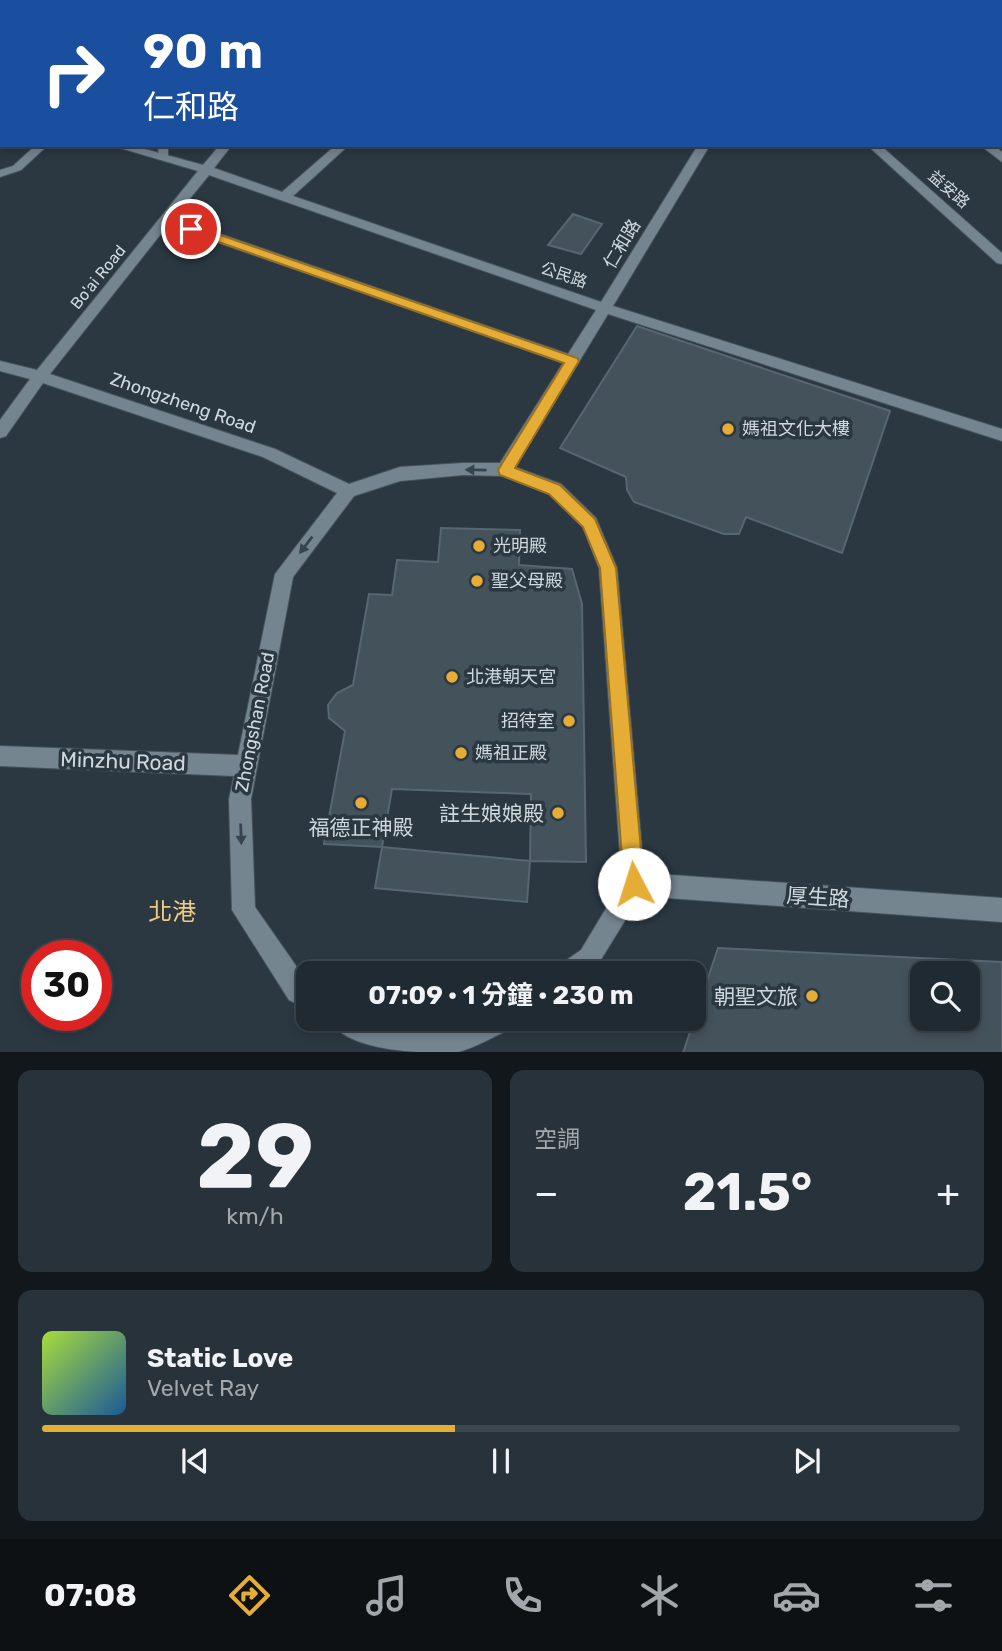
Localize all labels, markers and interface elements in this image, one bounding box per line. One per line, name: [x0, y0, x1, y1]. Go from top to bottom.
text: 90 m: [143, 22, 263, 80]
icon: right: [28, 28, 119, 119]
text: 仁和路: [143, 88, 239, 126]
street label: 益安路: [925, 166, 973, 212]
pin: [161, 199, 221, 259]
icon: arrive: [172, 210, 210, 248]
street label: 仁和路: [599, 215, 645, 273]
street label: Bo'ai Road: [66, 241, 130, 313]
street label: 公民路: [538, 258, 590, 292]
street label: Zhongzheng Road: [107, 368, 259, 438]
place label: 媽祖文化大樓: [742, 418, 850, 440]
marker: 媽祖文化大樓: [720, 421, 736, 437]
one-way arrow: [465, 464, 487, 475]
place label: 光明殿: [493, 535, 547, 557]
one-way arrow: [300, 536, 314, 554]
marker: 光明殿: [471, 538, 487, 554]
place label: 聖父母殿: [491, 570, 563, 592]
marker: 聖父母殿: [469, 573, 485, 589]
street label: Zhongshan Road: [231, 650, 279, 794]
place label: 北港朝天宮: [466, 666, 556, 688]
marker: 北港朝天宮: [444, 669, 460, 685]
place label: 招待室: [501, 710, 555, 732]
marker: 招待室: [561, 713, 577, 729]
place label: 媽祖正殿: [475, 742, 547, 764]
marker: 媽祖正殿: [453, 745, 469, 761]
street label: Minzhu Road: [60, 746, 186, 776]
marker: 福德正神殿: [353, 795, 369, 811]
place label: 註生娘娘殿: [439, 801, 544, 826]
marker: 註生娘娘殿: [550, 805, 566, 821]
place label: 福德正神殿: [309, 815, 414, 840]
one-way arrow: [236, 823, 247, 845]
position arrow: [597, 847, 671, 921]
street label: 厚生路: [786, 882, 850, 912]
district label: 北港: [148, 898, 196, 926]
speed limit sign: 30: [21, 940, 112, 1031]
map controls: [910, 961, 980, 1031]
button: search: [910, 961, 980, 1031]
text: 07:09 · 1 分鐘 · 230 m: [368, 980, 634, 1011]
place label: 朝聖文旅: [714, 984, 798, 1009]
marker: 朝聖文旅: [804, 988, 820, 1004]
text: 29: [196, 1102, 314, 1210]
text: 空調: [534, 1125, 580, 1153]
text: 21.5°: [683, 1161, 812, 1223]
text: −: [534, 1170, 559, 1216]
text: +: [936, 1170, 960, 1216]
text: km/h: [226, 1202, 284, 1230]
text: Static Love: [147, 1343, 293, 1374]
text: Velvet Ray: [147, 1374, 259, 1402]
icon: previous: [176, 1442, 214, 1480]
icon: pause: [482, 1442, 520, 1480]
icon: next: [788, 1442, 826, 1480]
icon: directions: [225, 1571, 274, 1620]
icon: music: [362, 1571, 411, 1620]
icon: phone: [498, 1571, 547, 1620]
icon: climate: [635, 1571, 684, 1620]
icon: car: [772, 1571, 821, 1620]
icon: filters: [909, 1571, 958, 1620]
text: 07:08: [44, 1576, 137, 1614]

